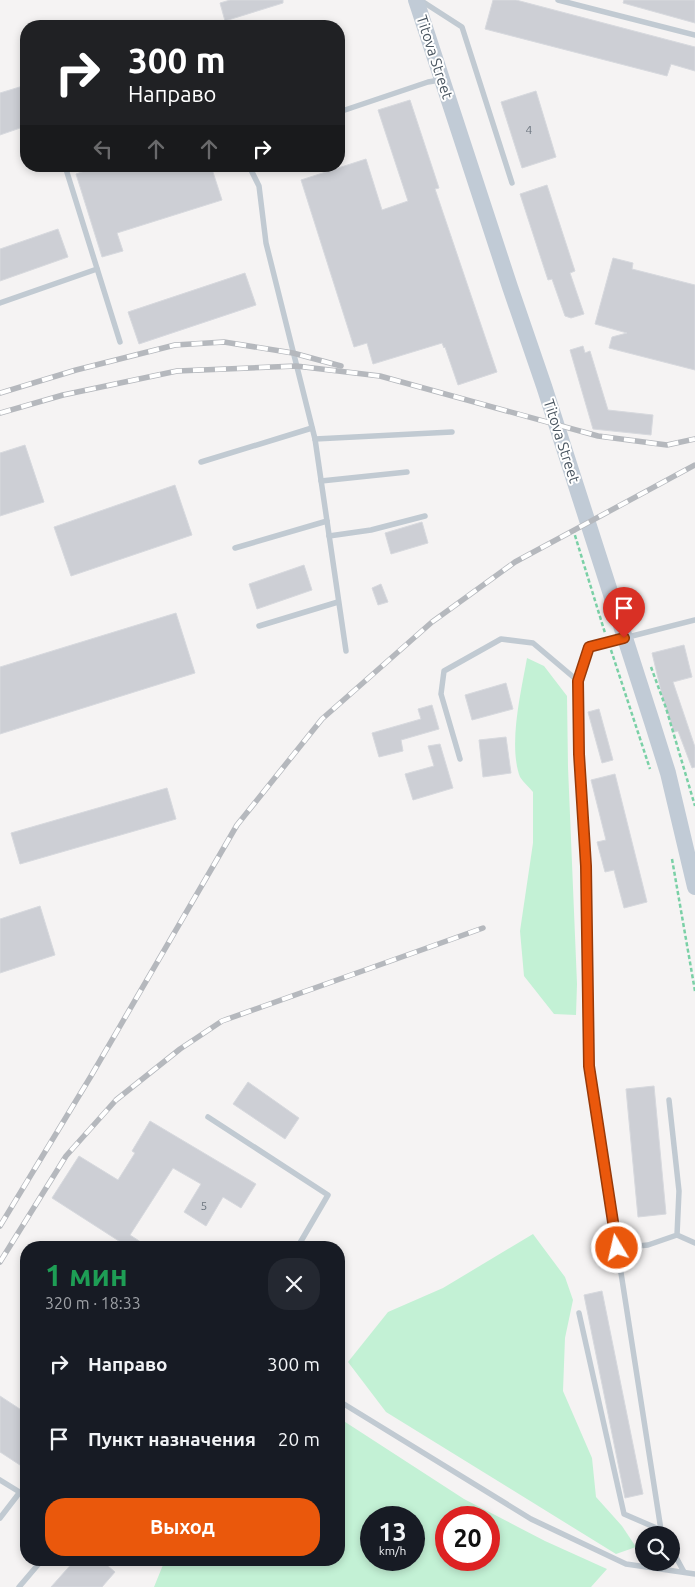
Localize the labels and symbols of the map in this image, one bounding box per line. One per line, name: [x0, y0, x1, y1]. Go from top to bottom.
street label: Titova Street: [413, 13, 457, 101]
house number: 4: [526, 123, 533, 136]
street label: Titova Street: [540, 397, 584, 485]
pin: [603, 587, 645, 638]
house number: 5: [201, 1199, 207, 1212]
position arrow: [590, 1221, 642, 1273]
speed limit sign: 20: [435, 1506, 500, 1571]

